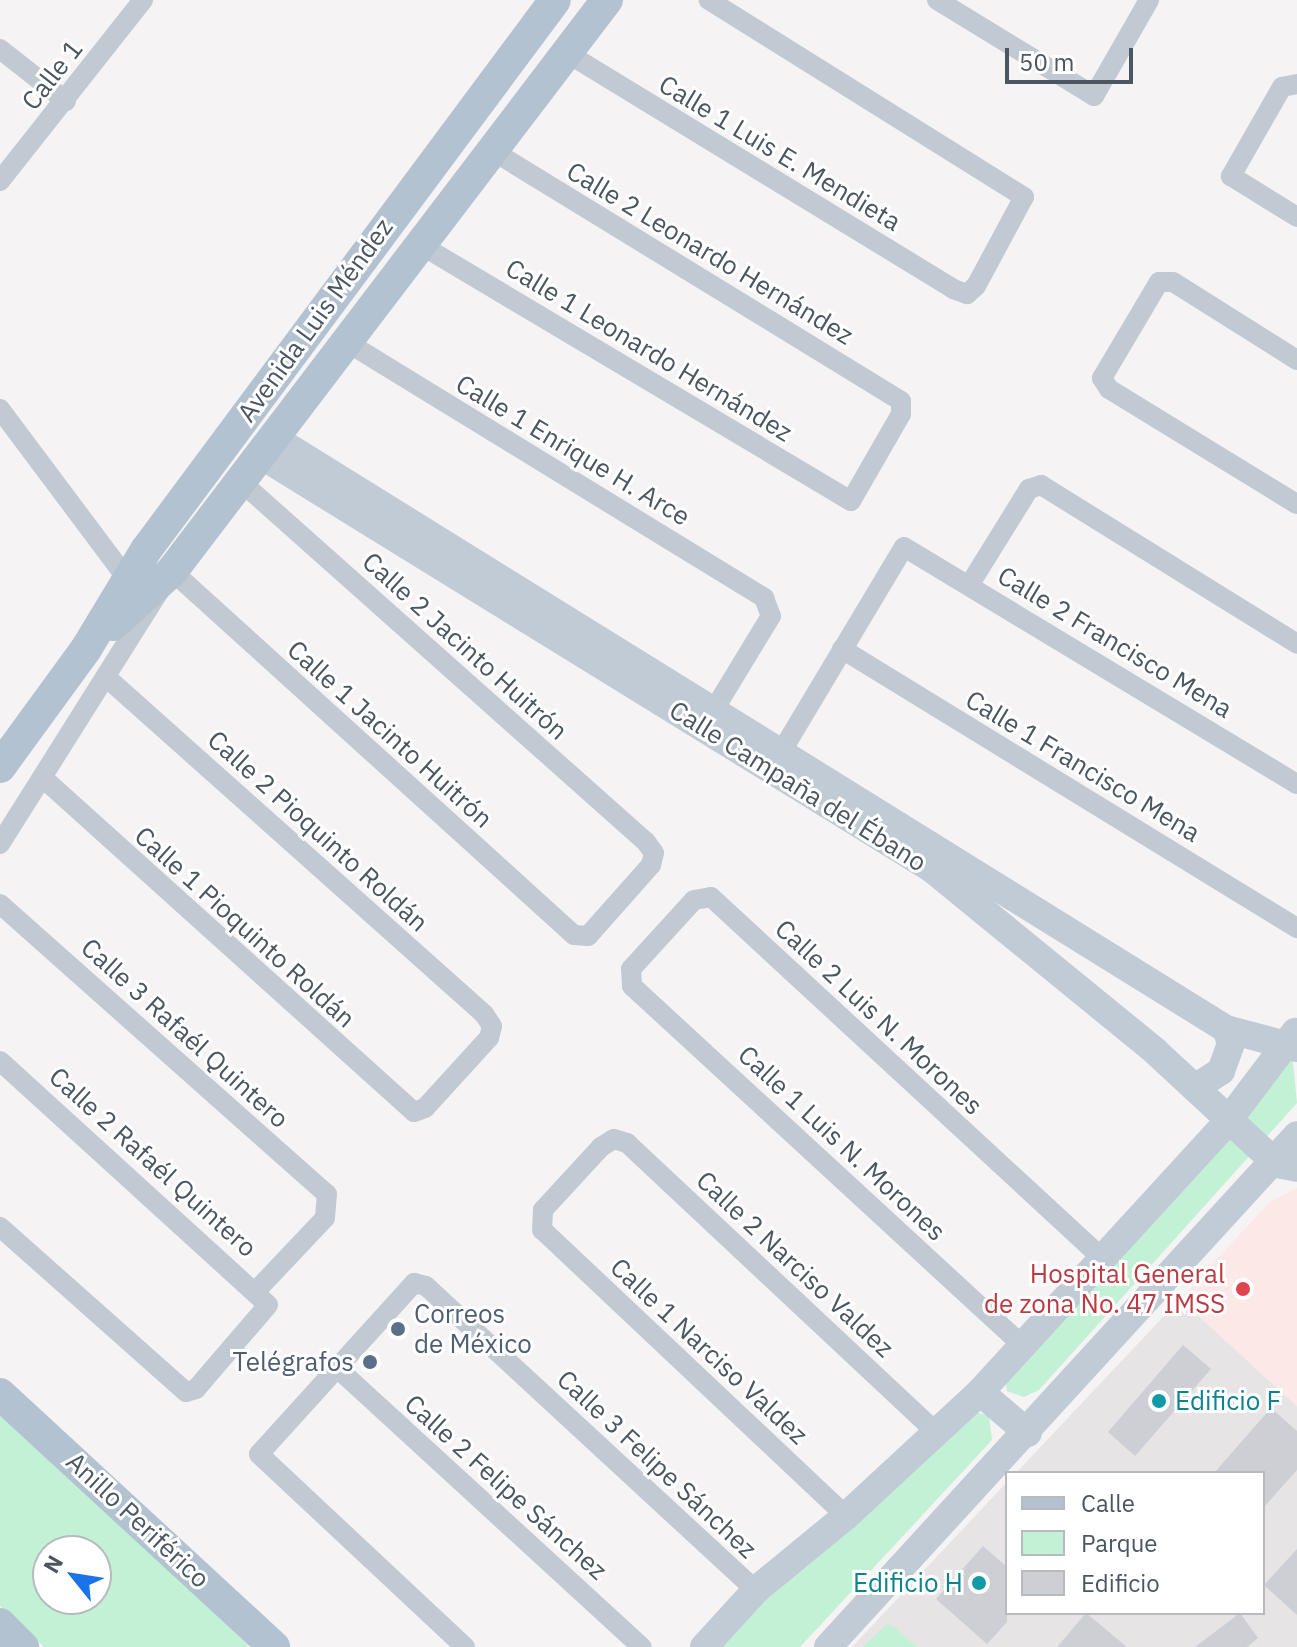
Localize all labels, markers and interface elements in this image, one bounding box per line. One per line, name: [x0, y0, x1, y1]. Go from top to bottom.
scale bar: [1009, 32, 1137, 82]
street label: Calle 1: [15, 34, 89, 116]
text: 50 m: [1019, 46, 1074, 78]
street label: Calle 1 Luis E. Mendieta: [654, 68, 906, 238]
street label: Calle 2 Leonardo Hernández: [561, 155, 859, 351]
street label: Avenida Luis Méndez: [231, 212, 399, 428]
street label: Calle 1 Leonardo Hernández: [500, 252, 798, 448]
street label: Calle 1 Enrique H. Arce: [450, 368, 696, 532]
street label: Calle 2 Jacinto Huitrón: [356, 546, 574, 746]
street label: Calle 2 Francisco Mena: [992, 560, 1238, 724]
street label: Calle 1 Jacinto Huitrón: [281, 634, 499, 834]
street label: Calle 1 Francisco Mena: [960, 684, 1206, 848]
street label: Calle Campaña del Ébano: [664, 694, 932, 878]
street label: Calle 2 Pioquinto Roldán: [201, 724, 435, 938]
street label: Calle 1 Pioquinto Roldán: [128, 820, 362, 1034]
street label: Calle 2 Luis N. Morones: [769, 913, 989, 1121]
street label: Calle 3 Rafaél Quintero: [75, 932, 295, 1134]
street label: Calle 1 Luis N. Morones: [732, 1039, 952, 1247]
street label: Calle 2 Rafaél Quintero: [43, 1061, 263, 1263]
street label: Calle 2 Narciso Valdez: [690, 1165, 900, 1363]
street label: Calle 1 Narciso Valdez: [604, 1252, 814, 1450]
place label: Hospital General de zona No. 47 IMSS: [984, 1258, 1225, 1320]
marker: Hospital General de zona No. 47 IMSS: [1232, 1278, 1254, 1300]
place label: Correos de México: [414, 1298, 532, 1360]
marker: Correos de México: [389, 1320, 407, 1338]
place label: Telégrafos: [233, 1346, 354, 1378]
marker: Telégrafos: [361, 1353, 379, 1371]
street label: Calle 3 Felipe Sánchez: [551, 1364, 763, 1564]
place label: Edificio F: [1175, 1385, 1281, 1417]
street label: Calle 2 Felipe Sánchez: [398, 1388, 614, 1586]
marker: Edificio F: [1150, 1392, 1168, 1410]
street label: Anillo Periférico: [60, 1446, 216, 1594]
legend: [1005, 1471, 1265, 1615]
text: Calle: [1081, 1487, 1135, 1519]
text: Parque: [1081, 1527, 1158, 1559]
north arrow: [32, 1535, 112, 1615]
text: N: [36, 1550, 69, 1578]
place label: Edificio H: [853, 1567, 963, 1599]
text: Edificio: [1081, 1567, 1160, 1599]
marker: Edificio H: [970, 1574, 988, 1592]

